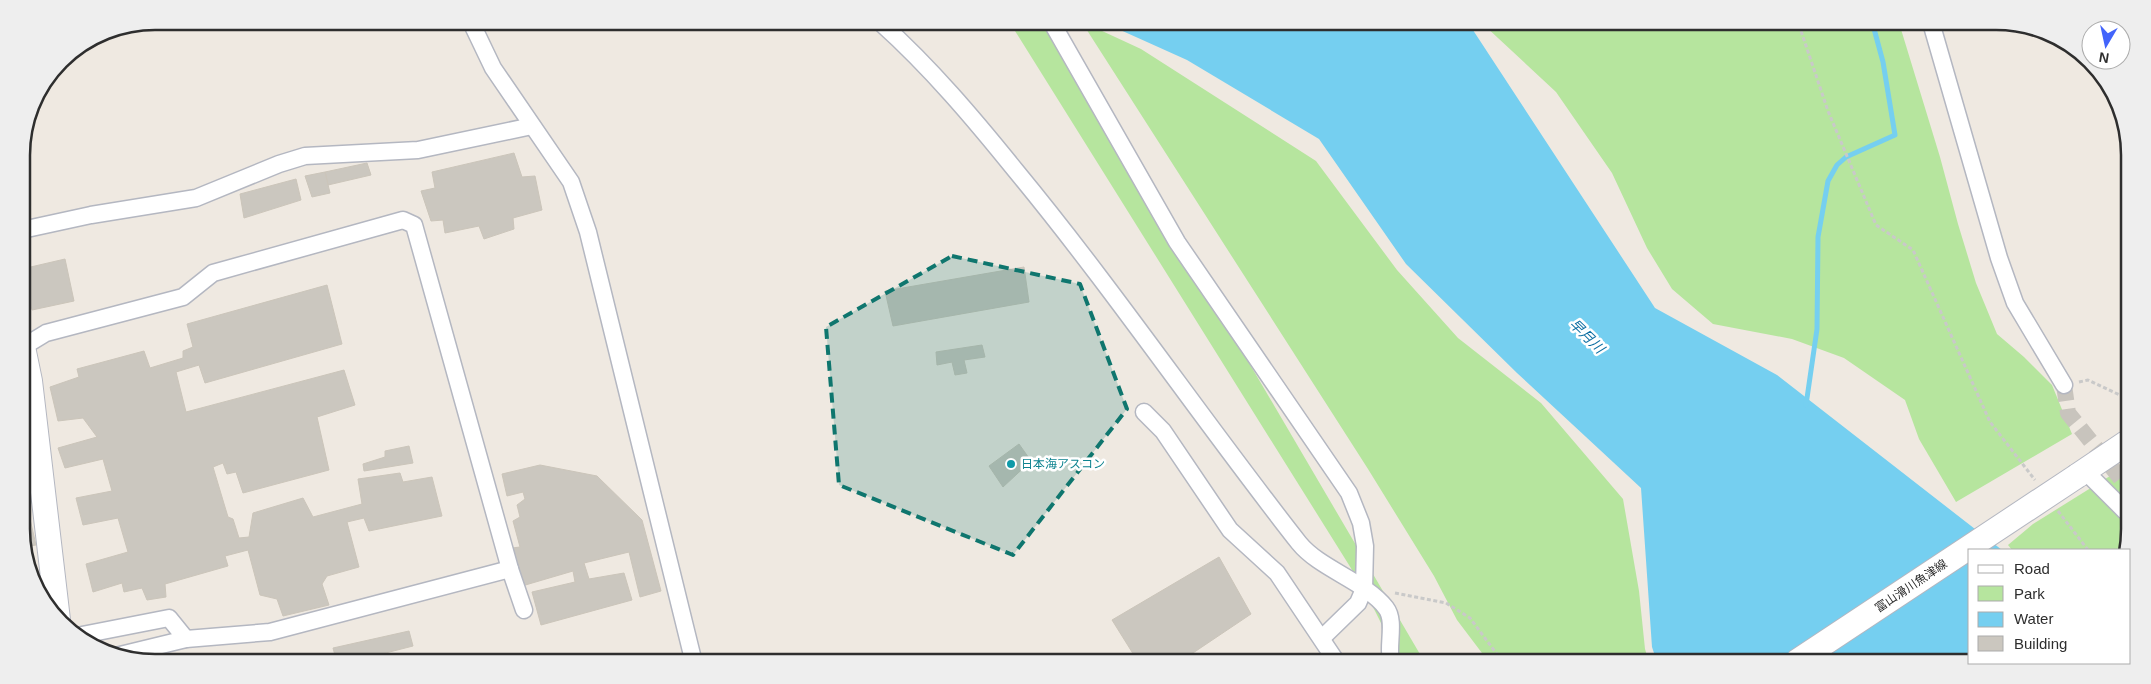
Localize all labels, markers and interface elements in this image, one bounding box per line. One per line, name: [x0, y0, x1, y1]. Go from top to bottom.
north arrow: [2081, 20, 2131, 70]
text: N: [2098, 49, 2110, 67]
water label: 早月川: [1566, 316, 1609, 358]
place label: 日本海アスコン: [1021, 457, 1105, 471]
marker: 日本海アスコン: [1005, 458, 1017, 470]
legend: [1968, 549, 2131, 664]
street label: 富山滑川魚津線: [1872, 557, 1950, 615]
text: Road: [2014, 560, 2050, 577]
text: Park: [2014, 585, 2045, 602]
text: Water: [2014, 610, 2053, 627]
text: Building: [2014, 635, 2067, 652]

